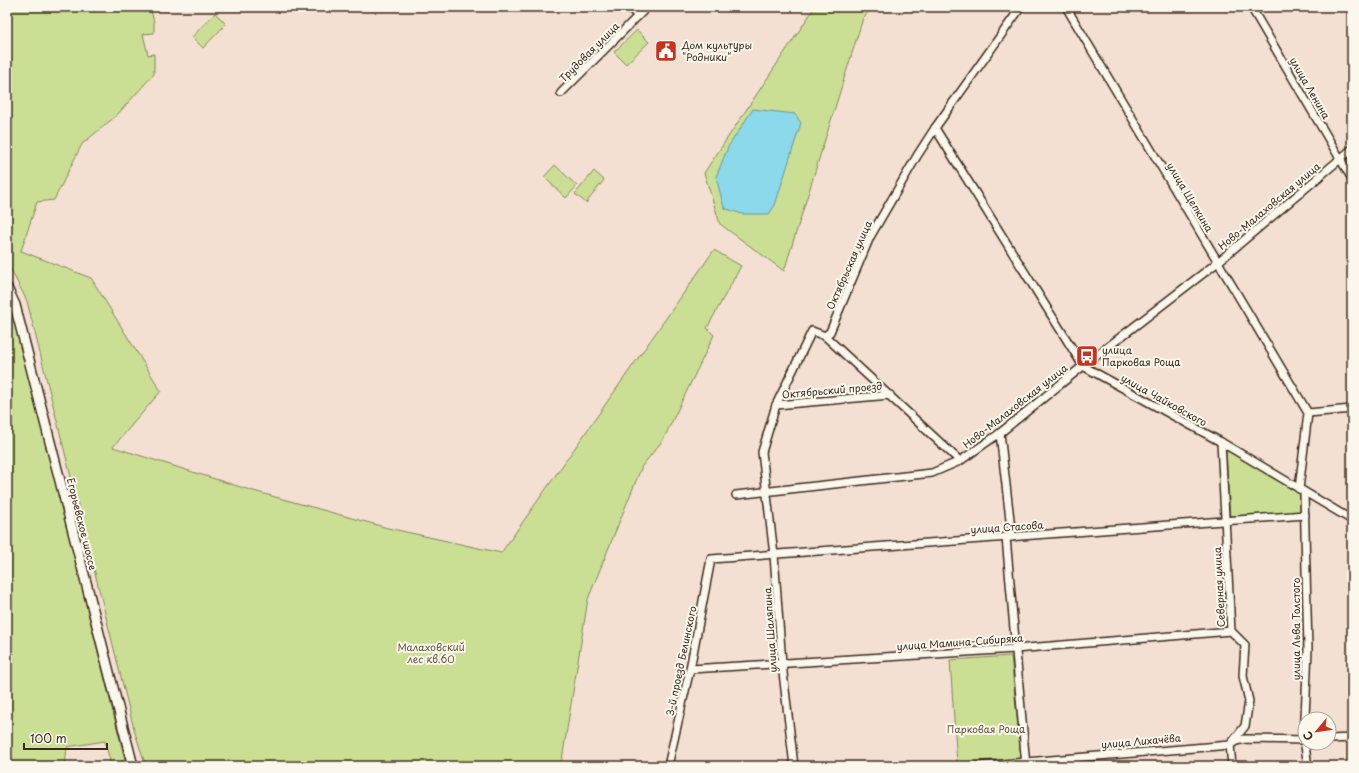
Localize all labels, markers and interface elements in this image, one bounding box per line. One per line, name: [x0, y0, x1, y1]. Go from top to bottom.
street label: Трудовая улица: [555, 18, 623, 86]
place label: Дом культуры "Родники": [681, 37, 752, 64]
public building icon: Дом культуры "Родники": [653, 38, 679, 64]
street label: улица Ленина: [1287, 54, 1335, 122]
street label: Ново-Малаховская улица: [1214, 158, 1324, 253]
street label: улица Щепкина: [1164, 159, 1218, 235]
street label: Октябрьская улица: [822, 217, 875, 312]
place label: улица Парковая Роща: [1102, 342, 1181, 369]
bus stop icon: улица Парковая Роща: [1074, 343, 1100, 369]
street label: Ново-Малаховская улица: [959, 359, 1071, 451]
street label: улица Чайковского: [1119, 370, 1210, 430]
street label: Октябрьский проезд: [781, 378, 883, 401]
street label: Егорьевское шоссе: [64, 476, 101, 572]
street label: улица Стасова: [970, 516, 1045, 537]
street label: Северная улица: [1209, 546, 1228, 628]
street label: улица Льва Толстого: [1288, 577, 1303, 680]
street label: улица Шаляпина: [759, 586, 780, 673]
street label: 3-й проезд Белинского: [662, 604, 700, 717]
street label: улица Мамина-Сибиряка: [896, 630, 1024, 653]
park label: Малаховский лес кв.60: [397, 639, 465, 666]
north arrow: [1297, 711, 1337, 751]
park label: Парковая Роща: [947, 721, 1026, 736]
scale bar: [24, 725, 107, 751]
text: С: [1298, 728, 1317, 744]
text: 100 m: [30, 729, 67, 747]
street label: улица Лихачёва: [1100, 729, 1182, 751]

